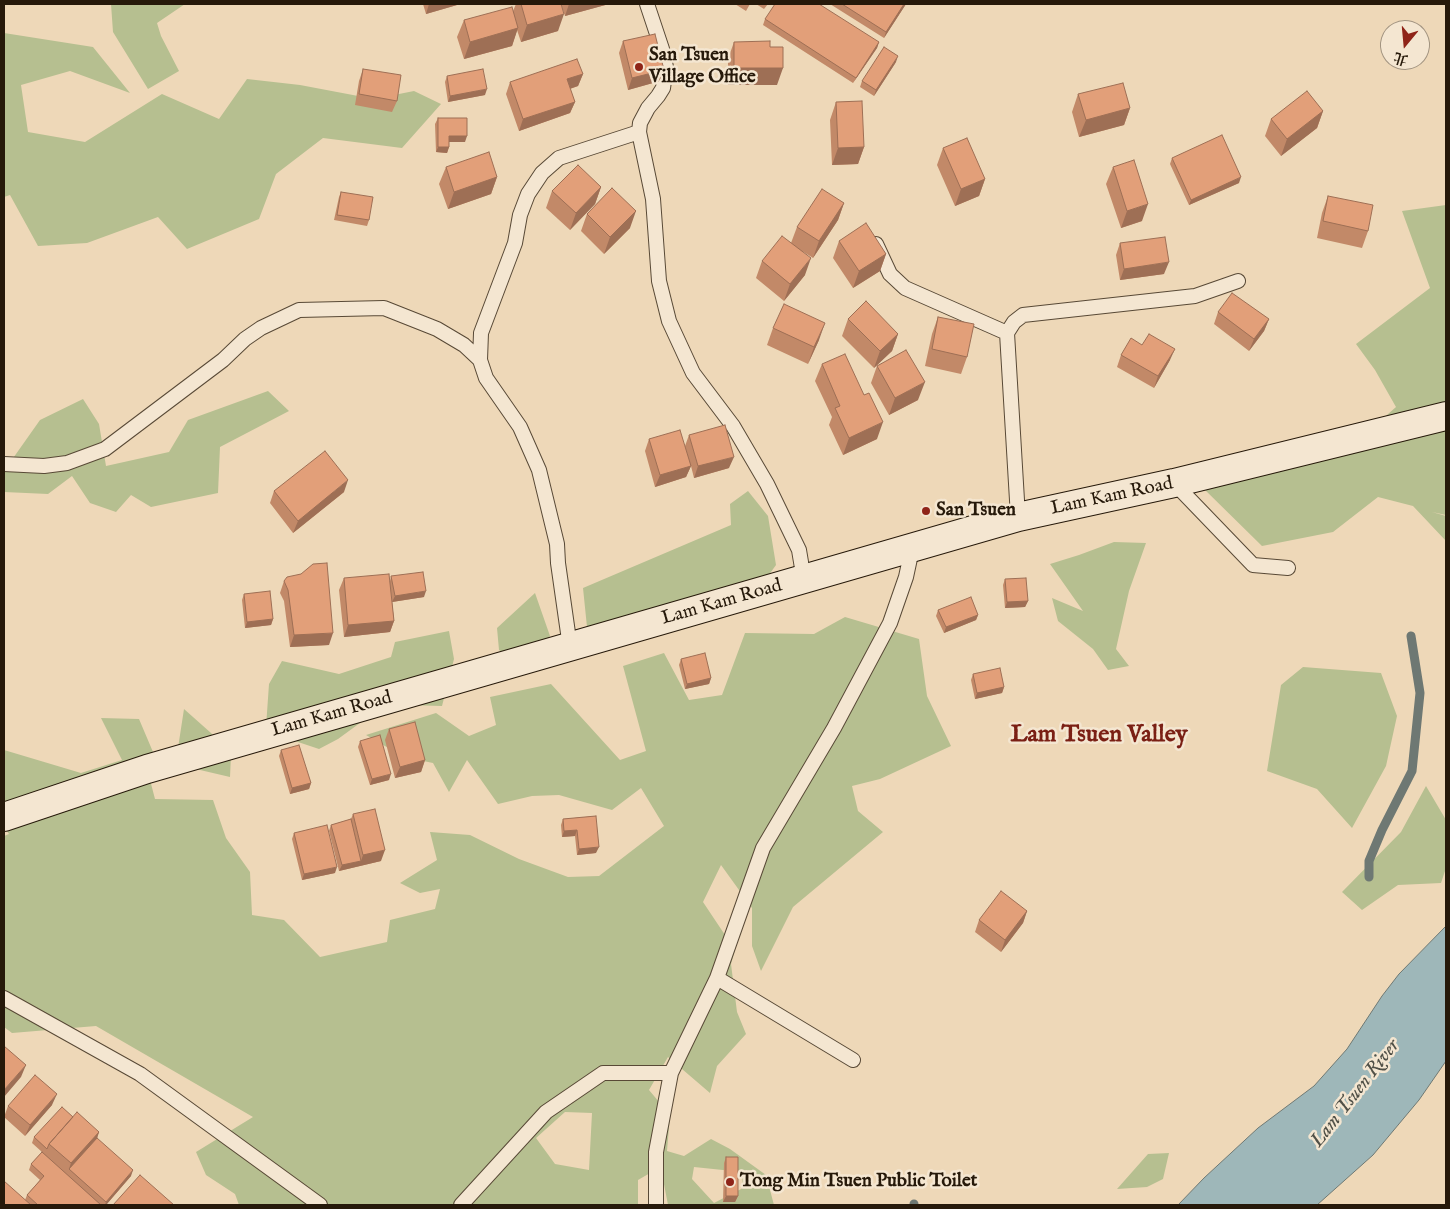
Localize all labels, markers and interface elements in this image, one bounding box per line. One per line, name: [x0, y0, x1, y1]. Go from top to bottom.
north arrow: [1380, 20, 1430, 70]
place label: San Tsuen Village Office: [649, 45, 756, 89]
text: 北: [1392, 48, 1410, 69]
marker: San Tsuen Village Office: [633, 61, 645, 73]
street label: Lam Kam Road: [1049, 473, 1175, 521]
place label: San Tsuen: [936, 500, 1016, 522]
marker: San Tsuen: [920, 505, 932, 517]
street label: Lam Kam Road: [659, 575, 785, 631]
street label: Lam Kam Road: [269, 687, 395, 743]
district label: Lam Tsuen Valley: [1010, 722, 1188, 750]
water label: Lam Tsuen River: [1306, 1035, 1406, 1153]
place label: Tong Min Tsuen Public Toilet: [740, 1171, 977, 1193]
marker: Tong Min Tsuen Public Toilet: [724, 1176, 736, 1188]

